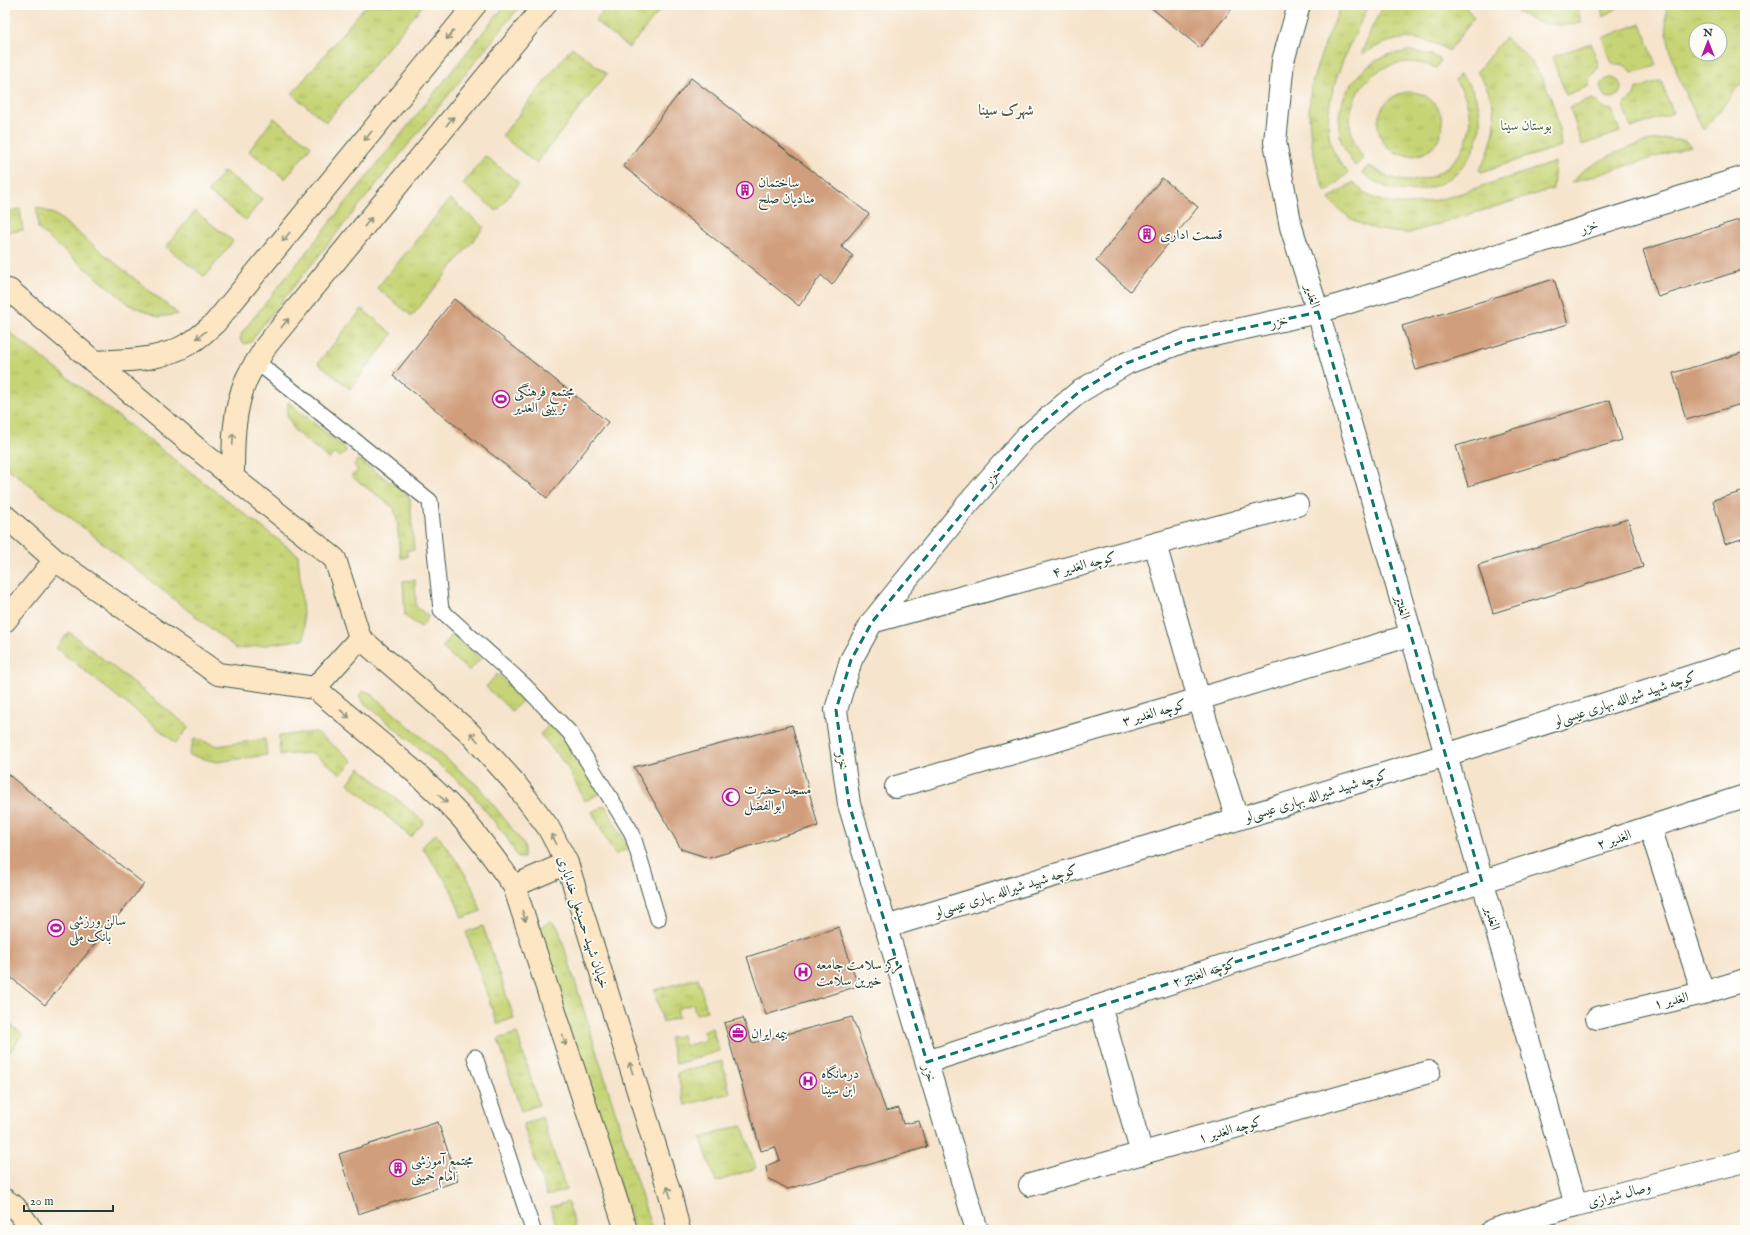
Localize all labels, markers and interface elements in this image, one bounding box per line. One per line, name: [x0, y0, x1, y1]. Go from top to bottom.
north arrow: [1688, 22, 1728, 62]
text: N: [1702, 26, 1713, 40]
one-way arrow: [446, 30, 454, 41]
district label: شهرک سینا: [978, 101, 1034, 120]
one-way arrow: [446, 116, 454, 127]
park label: بوستان سینا: [1500, 117, 1552, 135]
one-way arrow: [363, 131, 372, 141]
place label: ساختمان منادیان صلح: [758, 174, 815, 211]
building icon: ساختمان منادیان صلح: [735, 180, 755, 200]
street label: خزر: [1576, 216, 1601, 239]
one-way arrow: [363, 217, 372, 227]
building icon: قسمت اداری: [1137, 224, 1157, 244]
place label: قسمت اداری: [1160, 226, 1223, 244]
one-way arrow: [281, 231, 290, 242]
street label: الغدیر: [1299, 280, 1324, 310]
street label: خزر: [1267, 311, 1290, 333]
one-way arrow: [281, 317, 290, 328]
one-way arrow: [195, 330, 206, 339]
place label: مجتمع فرهنگی تربیتی الغدیر: [512, 383, 575, 417]
sports icon: مجتمع فرهنگی تربیتی الغدیر: [491, 389, 511, 409]
one-way arrow: [230, 433, 237, 446]
street label: خزر: [979, 465, 1005, 492]
street label: کوچه الغدیر ۴: [1050, 548, 1118, 582]
street label: الغدیر: [1390, 591, 1414, 621]
street label: کوچه شهید شیرالله بهاری عیسی‌لو: [1550, 667, 1699, 731]
street label: کوچه الغدیر ۳: [1120, 695, 1188, 731]
one-way arrow: [340, 709, 350, 718]
one-way arrow: [470, 733, 479, 743]
street label: خزر: [832, 749, 852, 771]
street label: کوچه شهید شیرالله بهاری عیسی‌لو: [1241, 766, 1390, 827]
place label: مسجد حضرت ابوالفضل: [744, 781, 812, 816]
mosque icon: مسجد حضرت ابوالفضل: [721, 787, 741, 807]
one-way arrow: [438, 795, 448, 804]
street label: ۲ الغدیر: [1595, 826, 1634, 854]
one-way arrow: [550, 833, 558, 845]
street label: خیابان شهید حسینعلی خدایاری: [553, 854, 613, 991]
street label: کوچه شهید شیرالله بهاری عیسی‌لو: [931, 861, 1080, 922]
street label: الغدیر: [1480, 902, 1504, 932]
one-way arrow: [521, 909, 528, 922]
place label: سالن ورزشی بانک ملی: [69, 912, 126, 946]
sports icon: سالن ورزشی بانک ملی: [46, 918, 66, 938]
street label: کوچه الغدیر ۲: [1170, 954, 1238, 992]
place label: مرکز سلامت جامعه خیرین سلامت: [816, 956, 903, 990]
hospital icon: مرکز سلامت جامعه خیرین سلامت: [793, 962, 813, 982]
street label: الغدیر ۱: [1652, 988, 1690, 1014]
office icon: بیمه ایران: [728, 1023, 748, 1043]
place label: بیمه ایران: [751, 1025, 788, 1043]
one-way arrow: [560, 1033, 568, 1045]
street label: خزر: [917, 1060, 940, 1084]
one-way arrow: [627, 1062, 634, 1075]
place label: درمانگاه ابن سینا: [821, 1064, 859, 1099]
hospital icon: درمانگاه ابن سینا: [798, 1071, 818, 1091]
street label: کوچه الغدیر ۱: [1196, 1112, 1264, 1148]
place label: مجتمع آموزشی امام خمینی: [411, 1152, 474, 1189]
building icon: مجتمع آموزشی امام خمینی: [388, 1158, 408, 1178]
street label: وصال شیرازی: [1586, 1178, 1653, 1212]
one-way arrow: [665, 1186, 672, 1199]
scale bar: [24, 1187, 113, 1213]
text: 20 m: [30, 1194, 53, 1209]

